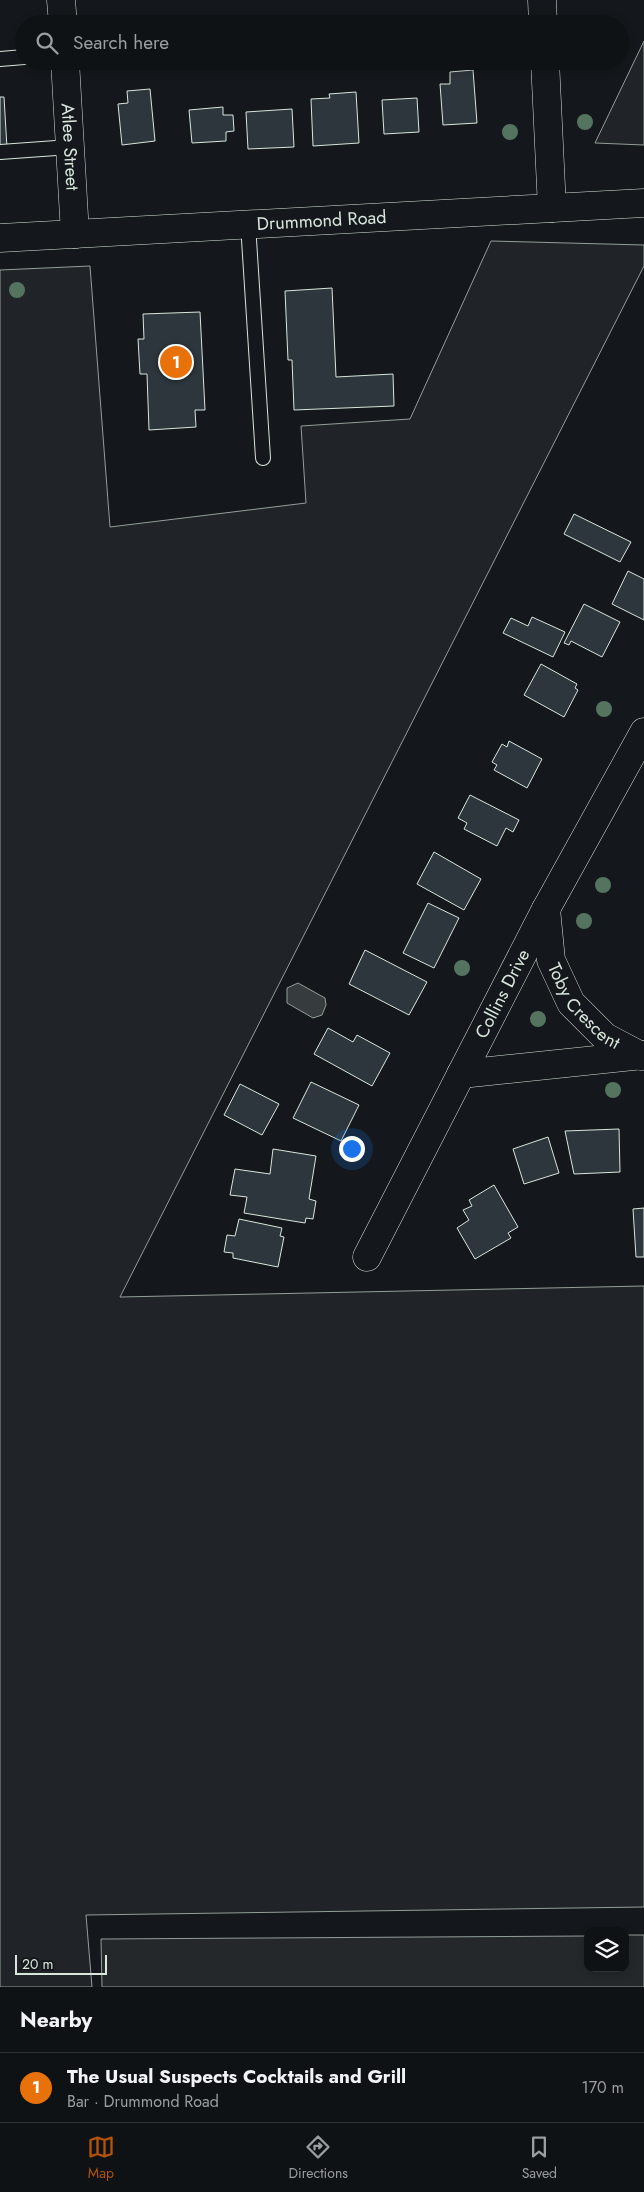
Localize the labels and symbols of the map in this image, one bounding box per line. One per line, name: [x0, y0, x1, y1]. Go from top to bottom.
street label: Atlee Street: [54, 103, 85, 192]
street label: Drummond Road: [256, 204, 387, 237]
pin: 1: [160, 343, 192, 381]
street label: Collins Drive: [469, 945, 536, 1043]
street label: Toby Crescent: [541, 959, 625, 1056]
your location: [339, 1136, 365, 1162]
scale bar: [15, 1952, 108, 1975]

